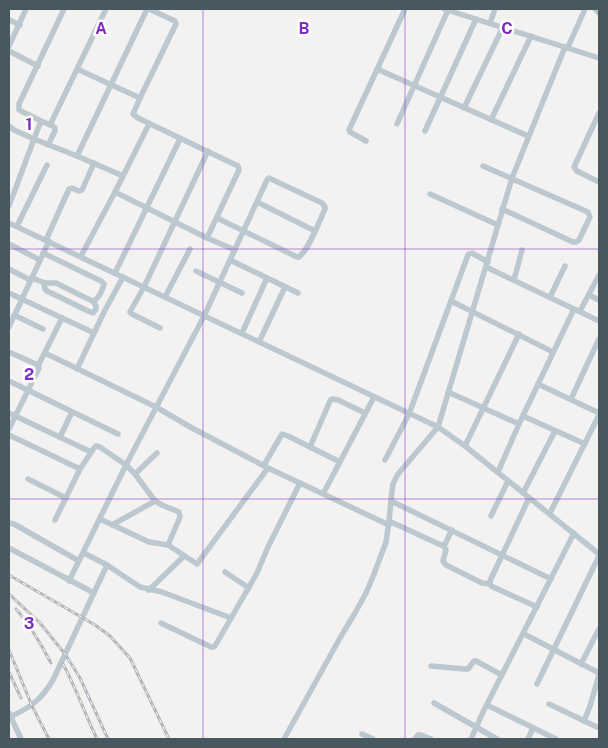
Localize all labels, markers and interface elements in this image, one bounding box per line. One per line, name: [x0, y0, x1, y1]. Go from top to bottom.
text: A: [95, 19, 107, 38]
text: B: [299, 19, 310, 38]
text: C: [501, 19, 513, 38]
text: 1: [26, 115, 32, 134]
text: 2: [24, 365, 34, 384]
text: 3: [24, 614, 34, 633]

